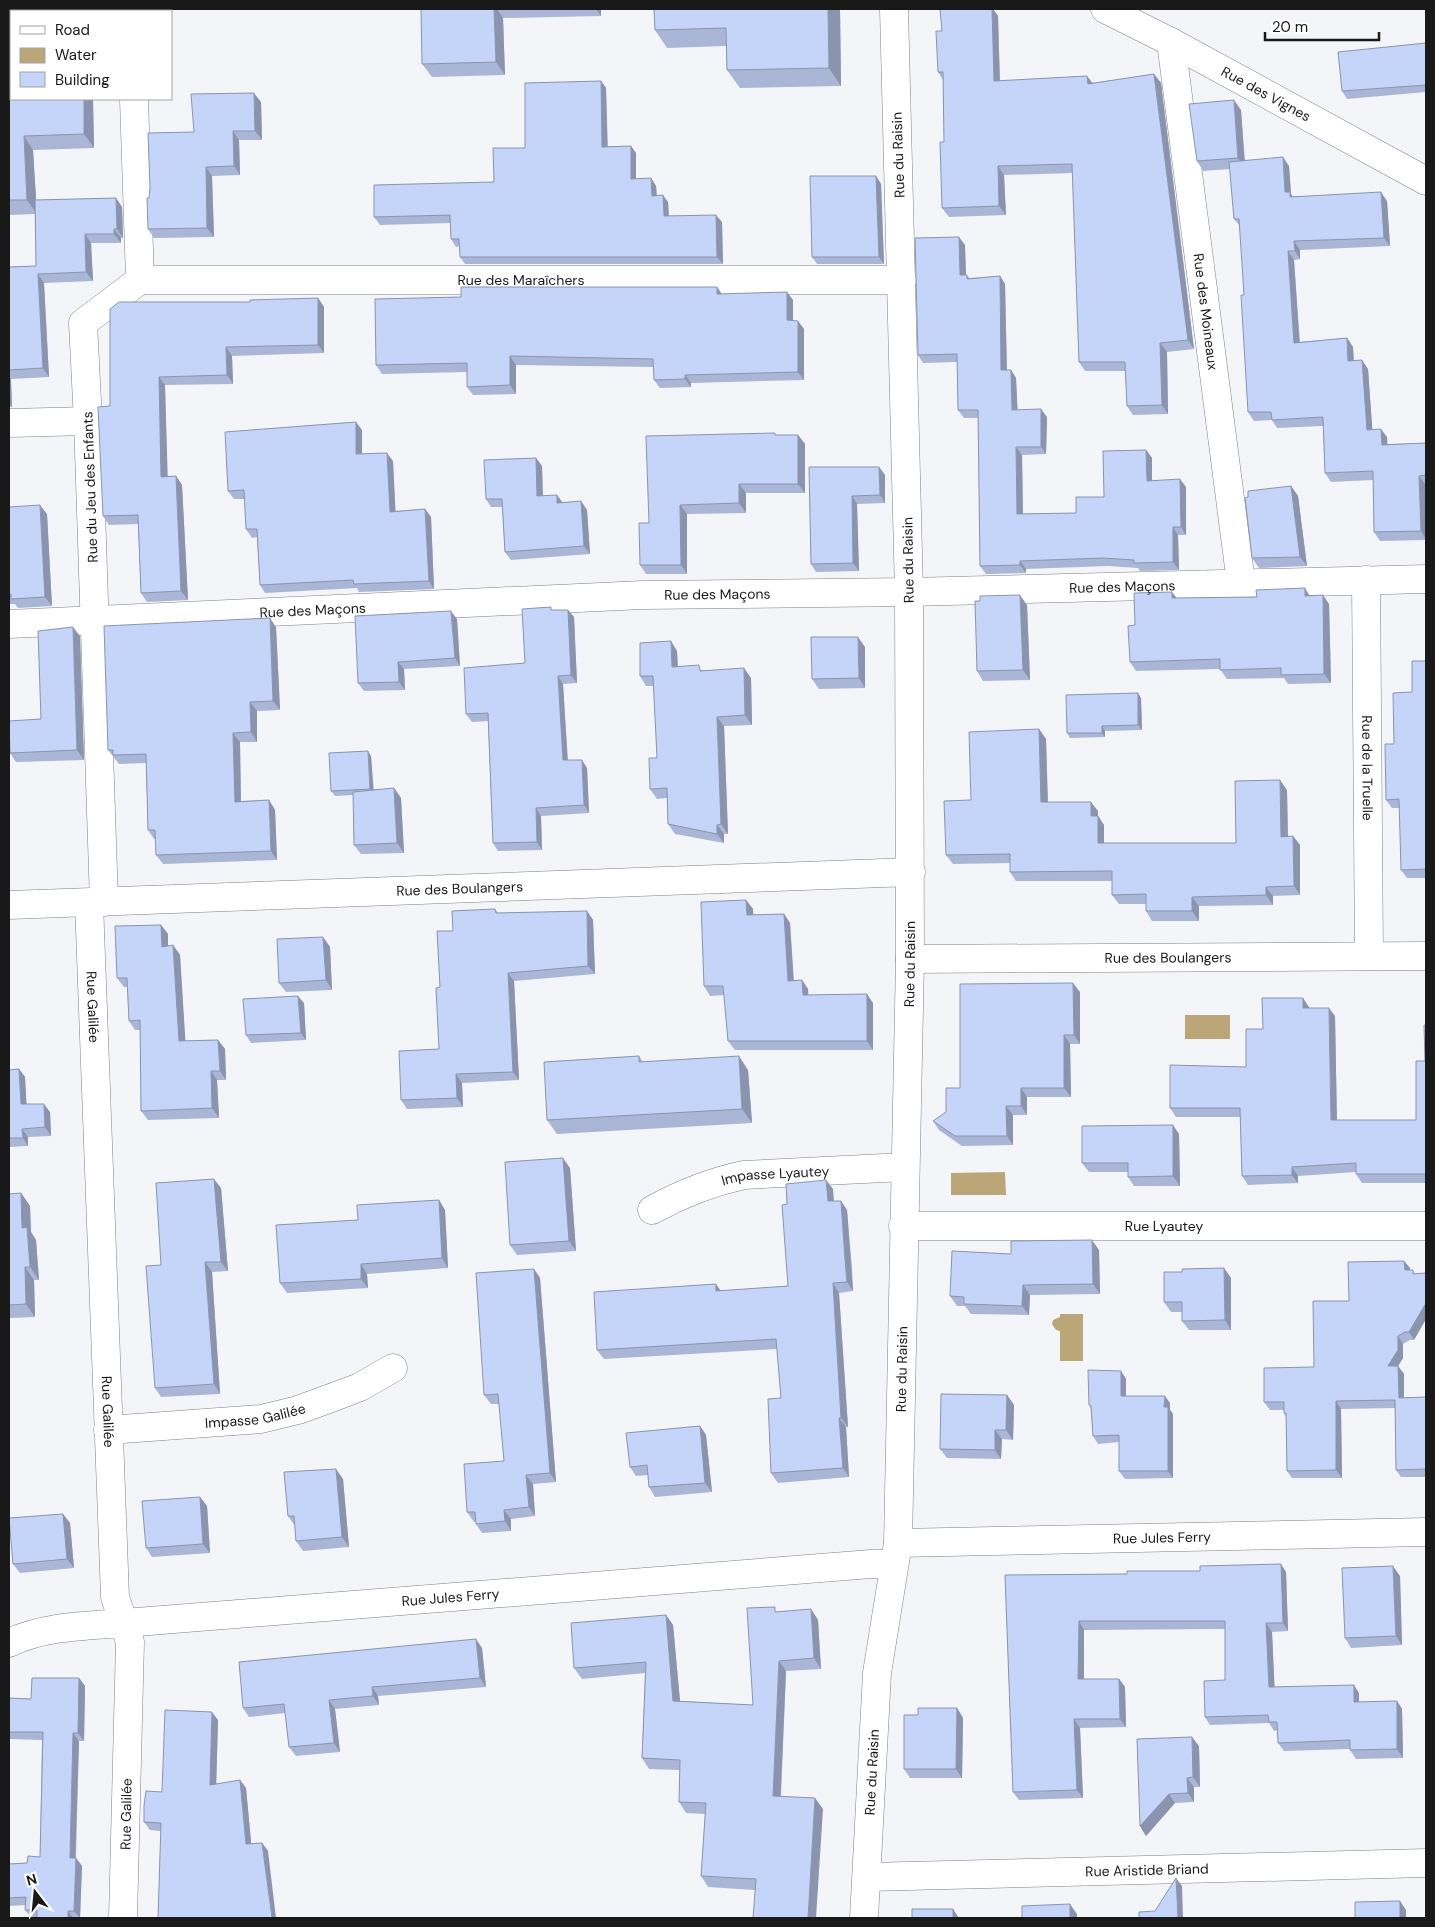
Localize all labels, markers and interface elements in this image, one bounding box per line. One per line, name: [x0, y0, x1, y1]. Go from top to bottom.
legend: [10, 10, 172, 100]
scale bar: [1265, 10, 1379, 42]
text: 20 m: [1272, 17, 1308, 37]
text: Road: [55, 20, 90, 40]
text: Water: [55, 45, 97, 65]
street label: Rue des Vignes: [1218, 62, 1314, 125]
text: Building: [55, 70, 110, 90]
street label: Rue du Raisin: [888, 112, 908, 198]
street label: Rue des Moineaux: [1189, 252, 1222, 371]
street label: Rue des Maraîchers: [457, 271, 585, 289]
street label: Rue du Jeu des Enfants: [78, 411, 102, 563]
street label: Rue du Raisin: [898, 517, 918, 603]
street label: Rue des Maçons: [1069, 576, 1176, 597]
street label: Rue des Maçons: [664, 585, 771, 604]
street label: Rue des Maçons: [259, 599, 366, 622]
street label: Rue de la Truelle: [1358, 715, 1377, 821]
street label: Rue des Boulangers: [396, 877, 523, 900]
street label: Rue du Raisin: [900, 921, 919, 1007]
street label: Rue des Boulangers: [1105, 948, 1231, 967]
street label: Rue Galilée: [83, 971, 103, 1043]
street label: Impasse Lyautey: [719, 1162, 830, 1189]
street label: Rue Lyautey: [1125, 1217, 1203, 1235]
street label: Rue du Raisin: [892, 1326, 911, 1412]
street label: Rue Galilée: [98, 1375, 118, 1448]
street label: Impasse Galilée: [204, 1399, 308, 1432]
street label: Rue Jules Ferry: [1113, 1527, 1211, 1548]
street label: Rue Jules Ferry: [401, 1584, 500, 1610]
street label: Rue du Raisin: [860, 1729, 883, 1816]
street label: Rue Galilée: [116, 1778, 136, 1850]
street label: Rue Aristide Briand: [1085, 1859, 1209, 1881]
north arrow: [10, 1867, 60, 1917]
text: N: [24, 1869, 39, 1890]

